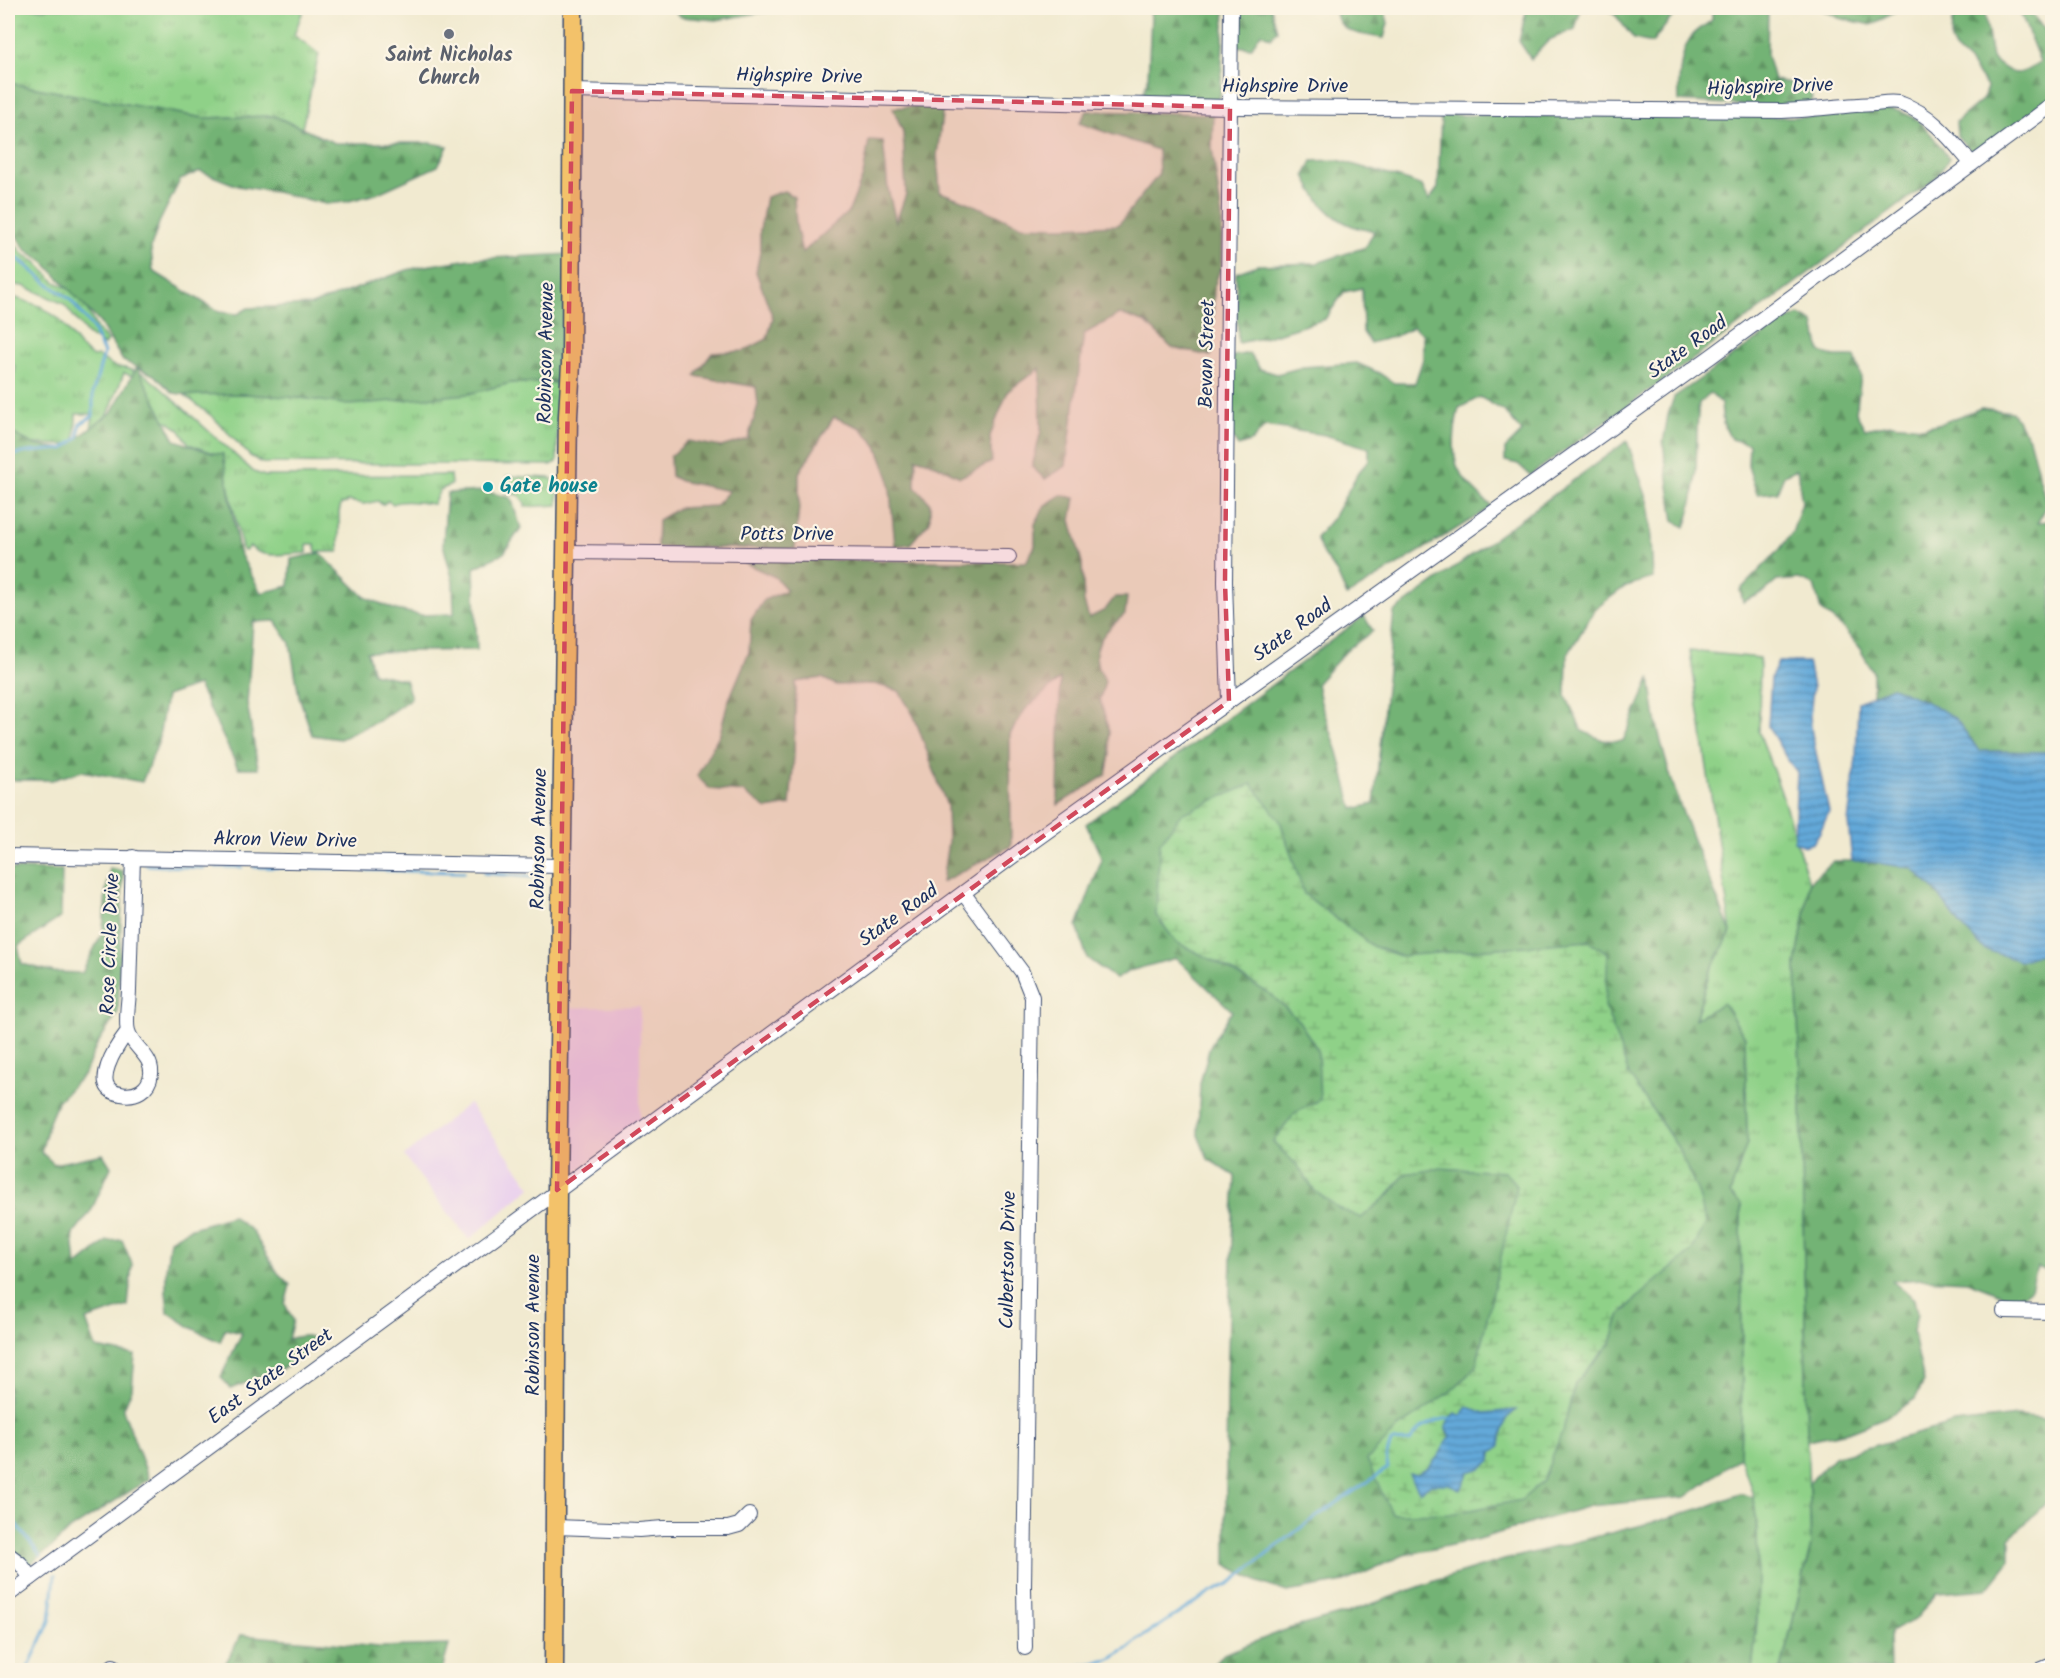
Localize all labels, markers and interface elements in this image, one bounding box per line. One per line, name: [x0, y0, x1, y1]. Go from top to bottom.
marker: Saint Nicholas Church: [442, 27, 456, 41]
place label: Saint Nicholas Church: [385, 40, 513, 95]
street label: Highspire Drive: [735, 60, 863, 94]
street label: Highspire Drive: [1706, 70, 1834, 106]
street label: Highspire Drive: [1222, 71, 1348, 103]
street label: Robinson Avenue: [530, 282, 564, 424]
street label: Bevan Street: [1191, 299, 1225, 409]
street label: State Road: [1641, 307, 1736, 388]
place label: Gate house: [500, 471, 598, 503]
marker: Gate house: [481, 480, 495, 494]
street label: Potts Drive: [740, 519, 834, 551]
street label: State Road: [1246, 590, 1341, 671]
street label: Robinson Avenue: [523, 768, 557, 910]
street label: Akron View Drive: [213, 824, 357, 858]
street label: Rose Circle Drive: [93, 872, 129, 1016]
street label: State Road: [852, 875, 947, 956]
street label: Culbertson Drive: [992, 1191, 1026, 1329]
street label: Robinson Avenue: [518, 1254, 550, 1396]
street label: East State Street: [201, 1320, 341, 1434]

